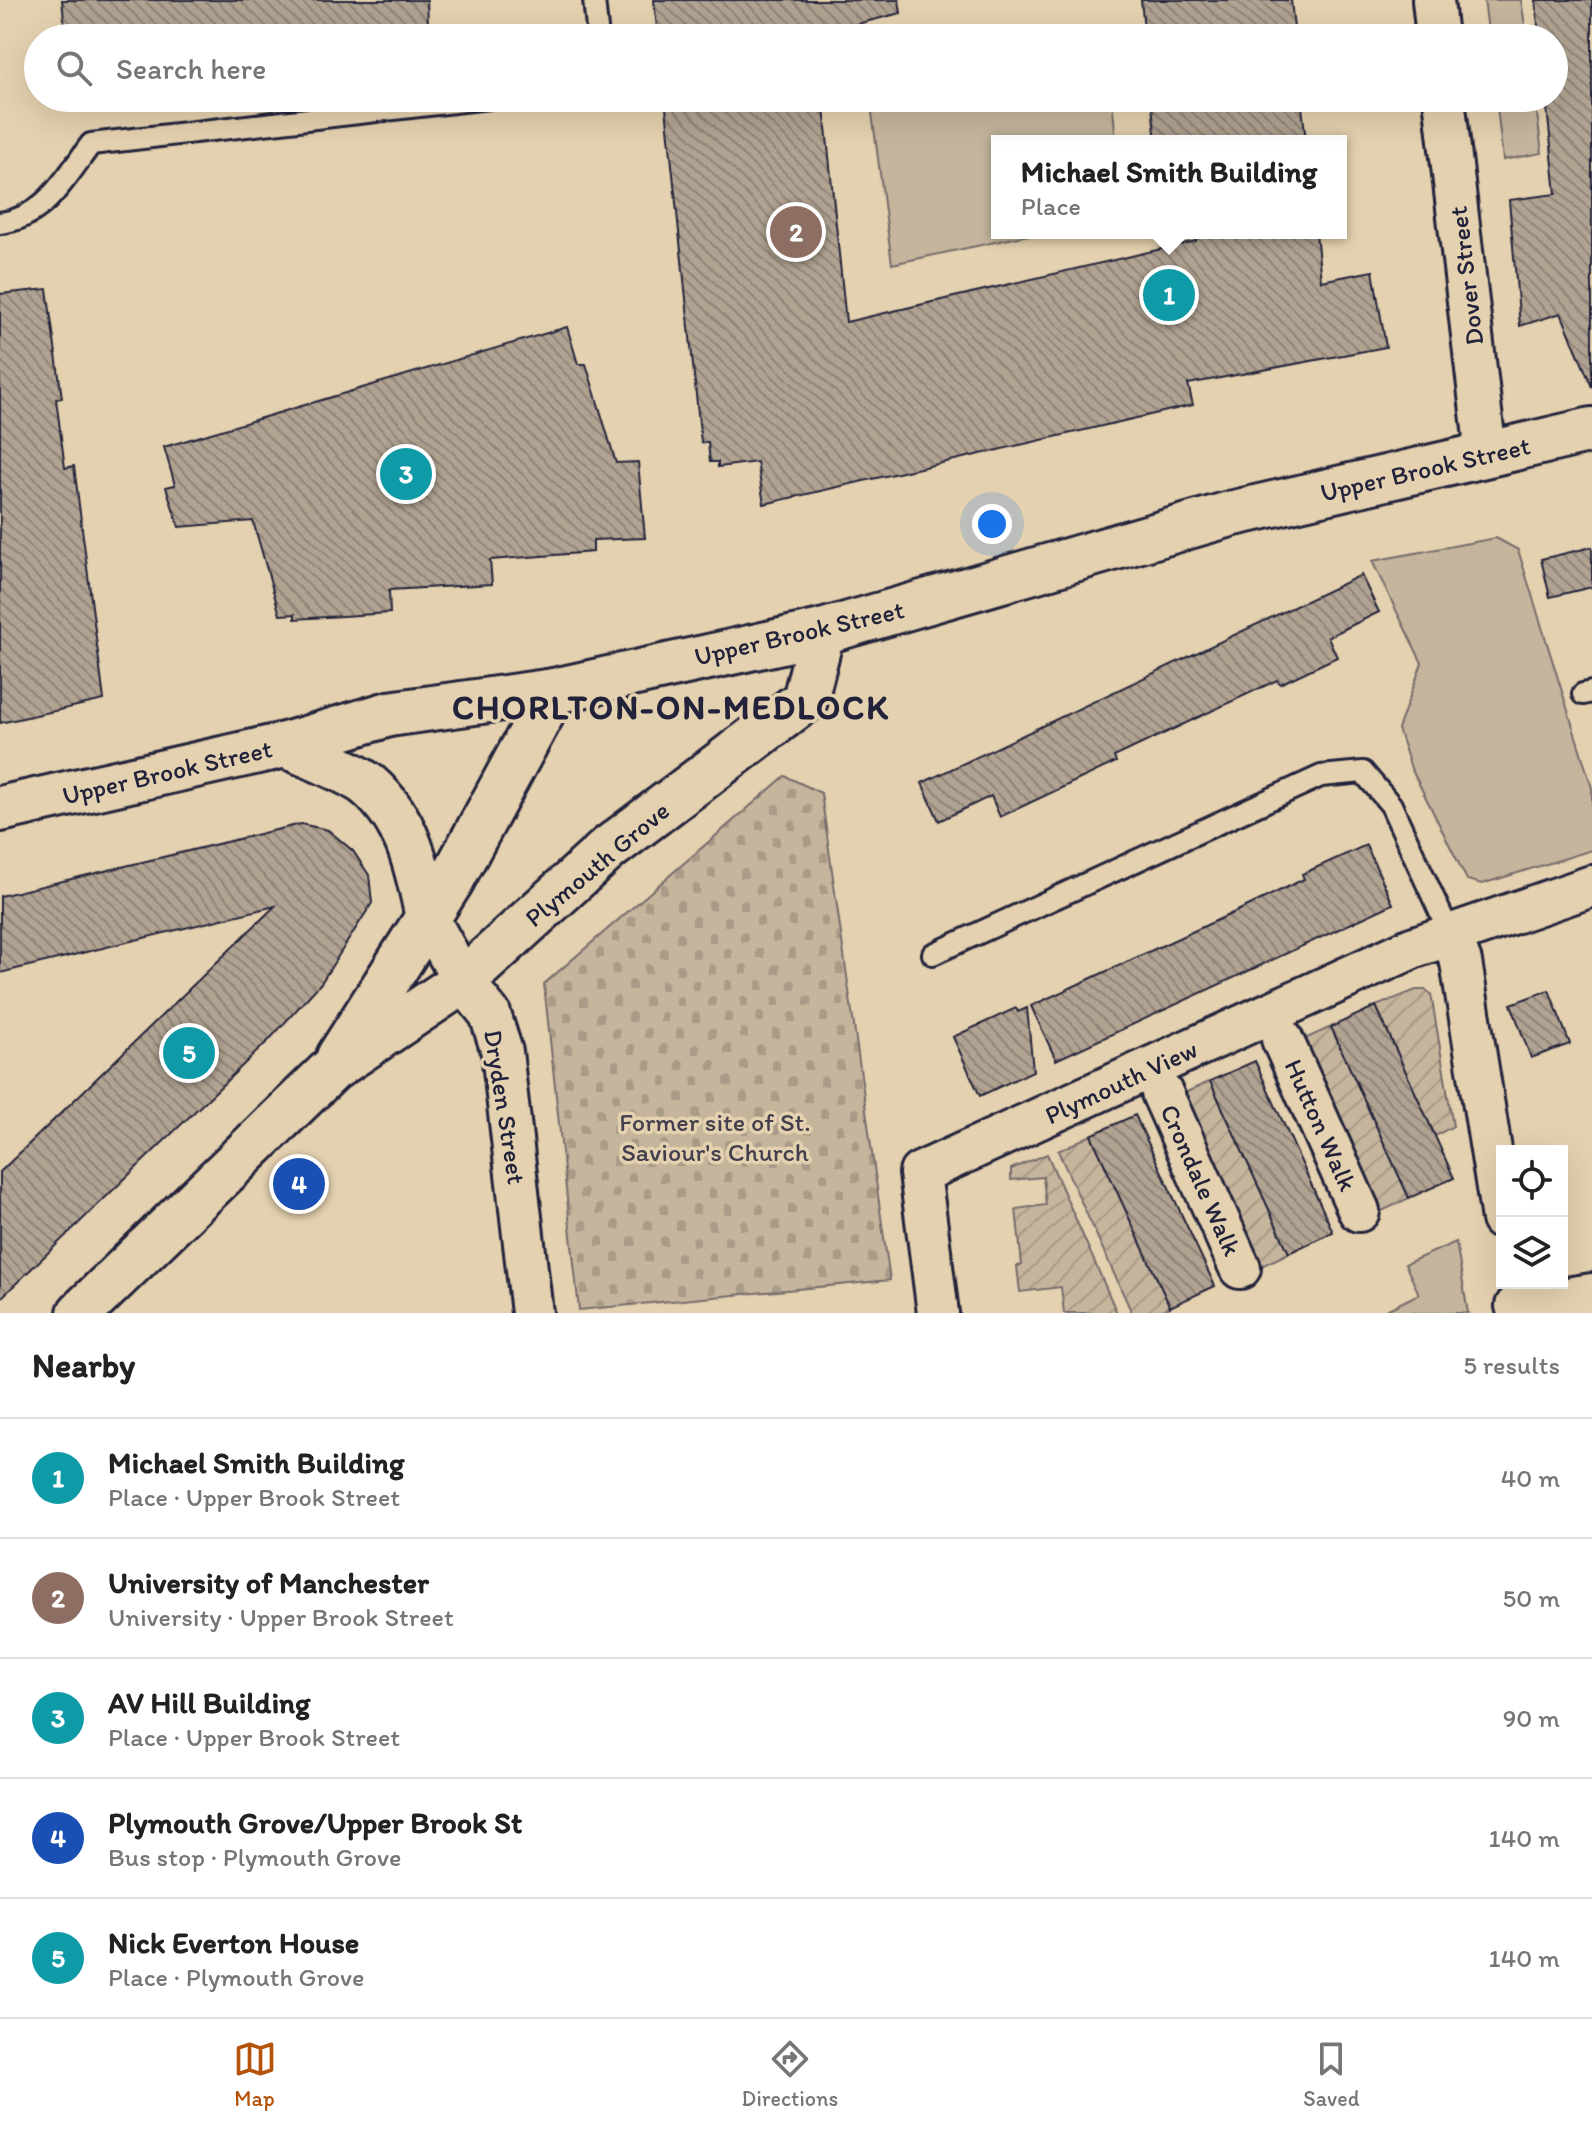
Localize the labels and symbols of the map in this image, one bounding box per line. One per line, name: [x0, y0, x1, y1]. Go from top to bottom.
pin: 2: [770, 202, 822, 262]
street label: Dover Street: [1442, 204, 1490, 347]
pin: 1: [1143, 265, 1195, 325]
street label: Upper Brook Street: [1317, 429, 1533, 509]
pin: 3: [380, 444, 432, 504]
your location: [972, 504, 1012, 544]
street label: Upper Brook Street: [691, 593, 907, 673]
district label: CHORLTON-ON-MEDLOCK: [452, 687, 890, 728]
street label: Upper Brook Street: [59, 732, 275, 812]
street label: Plymouth Grove: [518, 794, 676, 934]
pin: 5: [163, 1023, 215, 1083]
street label: Dryden Street: [477, 1027, 533, 1187]
street label: Plymouth View: [1040, 1033, 1202, 1131]
street label: Hutton Walk: [1278, 1054, 1365, 1196]
street label: Crondale Walk: [1153, 1099, 1249, 1261]
park label: Former site of St. Saviour's Church: [619, 1106, 811, 1168]
pin: 4: [273, 1154, 325, 1214]

